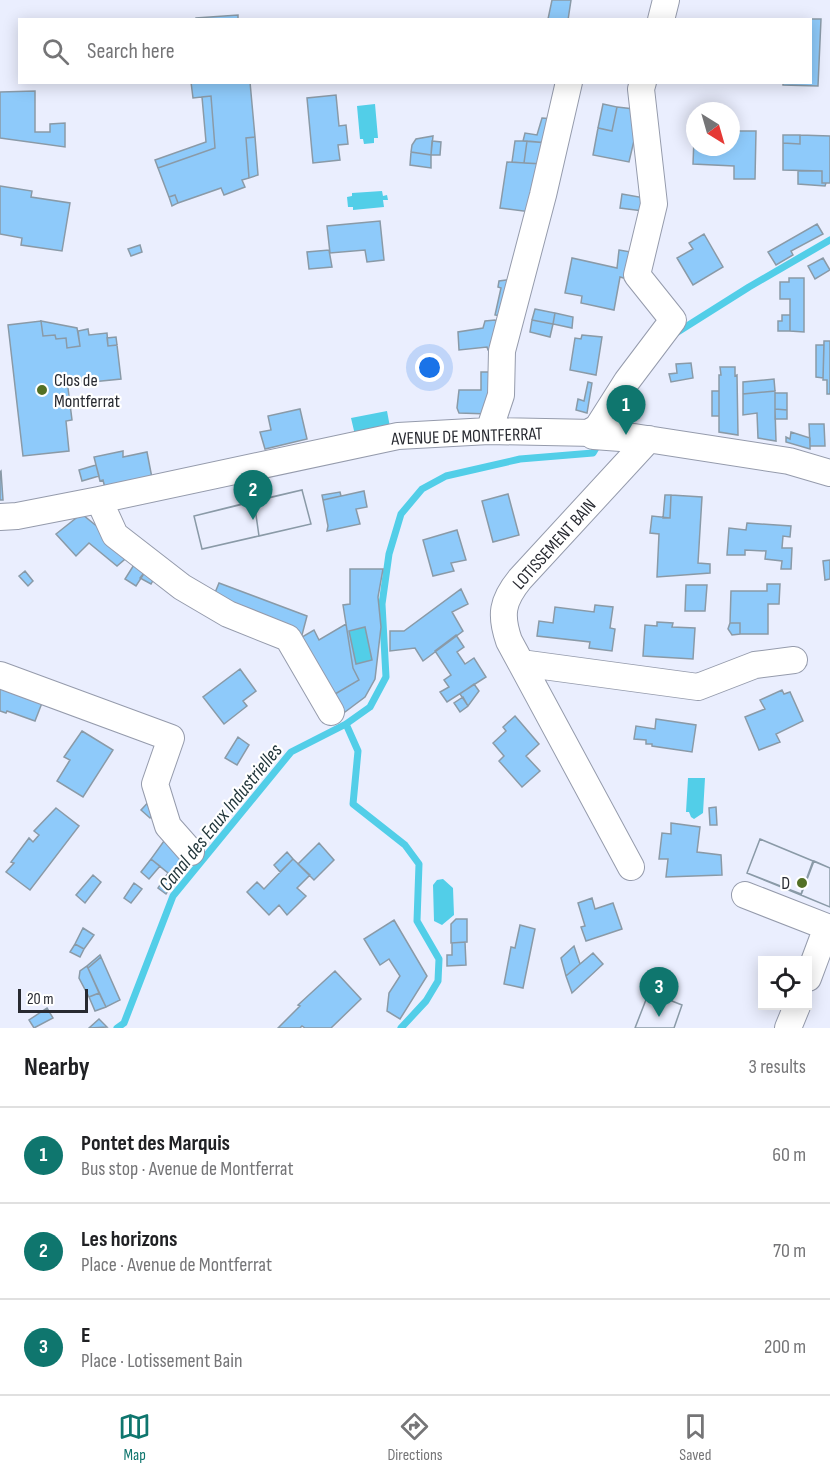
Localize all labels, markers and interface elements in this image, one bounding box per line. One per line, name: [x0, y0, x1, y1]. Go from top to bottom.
search box: [18, 18, 812, 84]
icon: search: [39, 35, 72, 68]
text: Search here: [87, 38, 174, 65]
north arrow: [686, 102, 740, 156]
your location: [415, 353, 444, 382]
place label: Clos de Montferrat: [54, 370, 121, 412]
marker: Clos de Montferrat: [35, 383, 49, 397]
pin: 1: [606, 386, 646, 435]
street label: AVENUE DE MONTFERRAT: [390, 423, 543, 450]
pin: 2: [234, 470, 272, 520]
street label: LOTISSEMENT BAIN: [508, 495, 600, 594]
water label: Canal des Eaux Industrielles: [154, 739, 288, 896]
place label: D: [781, 873, 790, 894]
marker: D: [795, 876, 809, 890]
map controls: [758, 956, 812, 1010]
button: locate: [758, 956, 812, 1010]
pin: 3: [640, 968, 678, 1017]
scale bar: [18, 986, 88, 1014]
text: 20 m: [27, 990, 54, 1009]
text: Nearby: [24, 1052, 90, 1083]
text: 3 results: [749, 1055, 806, 1079]
text: Pontet des Marquis: [81, 1130, 230, 1157]
text: 1: [40, 1143, 47, 1167]
text: 60 m: [772, 1143, 806, 1167]
text: Bus stop · Avenue de Montferrat: [81, 1157, 294, 1181]
text: Les horizons: [81, 1226, 177, 1253]
text: 2: [39, 1239, 48, 1263]
text: 70 m: [773, 1239, 806, 1263]
text: Place · Avenue de Montferrat: [81, 1253, 272, 1277]
text: E: [81, 1322, 91, 1349]
text: 3: [39, 1335, 48, 1359]
text: 200 m: [764, 1335, 806, 1359]
text: Place · Lotissement Bain: [81, 1349, 242, 1373]
tab: Map: [118, 1410, 151, 1465]
tab: Directions: [387, 1410, 443, 1465]
tab: Saved: [679, 1410, 712, 1465]

